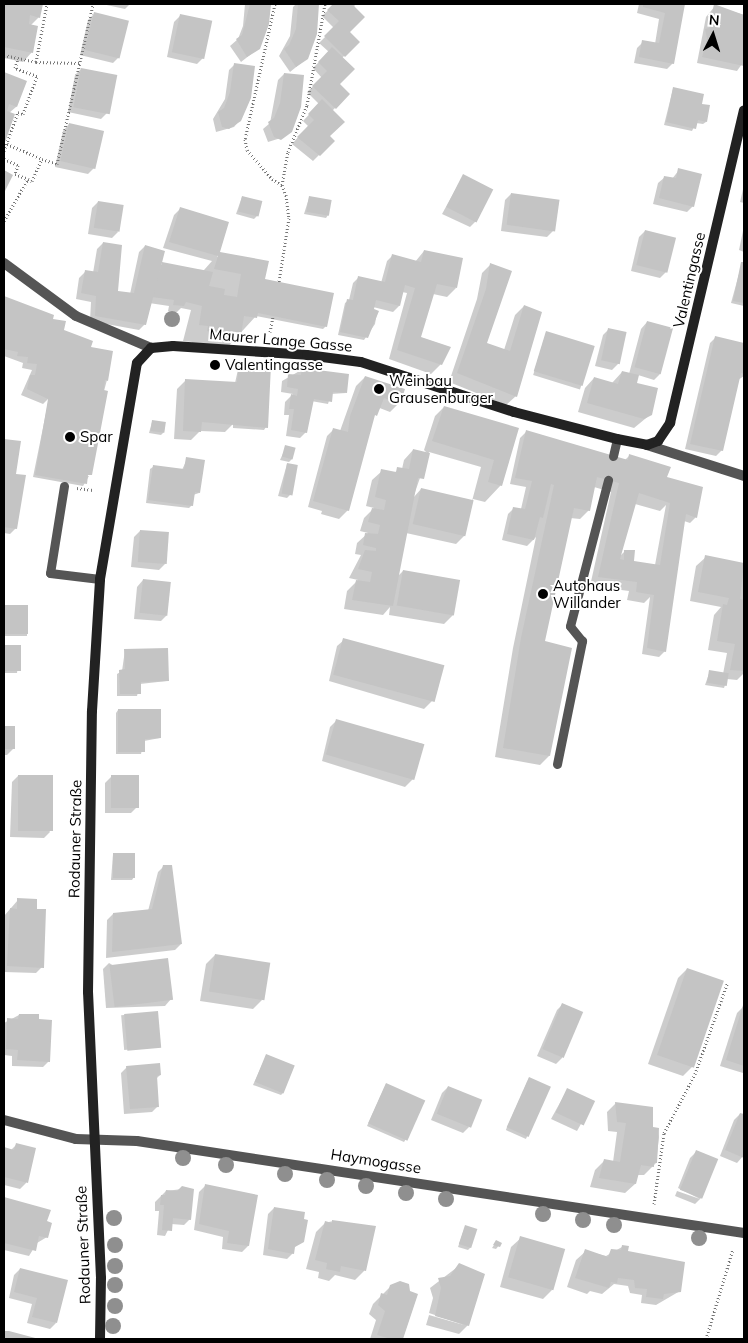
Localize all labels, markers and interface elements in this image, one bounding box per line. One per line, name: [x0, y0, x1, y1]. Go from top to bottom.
north arrow: [688, 10, 738, 60]
text: N: [708, 11, 720, 29]
street label: Valentingasse: [669, 230, 709, 330]
street label: Maurer Lange Gasse: [209, 325, 353, 355]
place label: Valentingasse: [225, 356, 323, 374]
marker: Valentingasse: [209, 359, 221, 371]
place label: Weinbau Grausenburger: [389, 371, 493, 406]
marker: Weinbau Grausenburger: [373, 383, 385, 395]
place label: Spar: [80, 428, 113, 446]
marker: Spar: [64, 431, 76, 443]
place label: Autohaus Willander: [553, 576, 621, 611]
marker: Autohaus Willander: [537, 588, 549, 600]
street label: Rodauner Straße: [65, 780, 85, 898]
street label: Haymogasse: [330, 1145, 422, 1177]
street label: Rodauner Straße: [72, 1186, 94, 1304]

